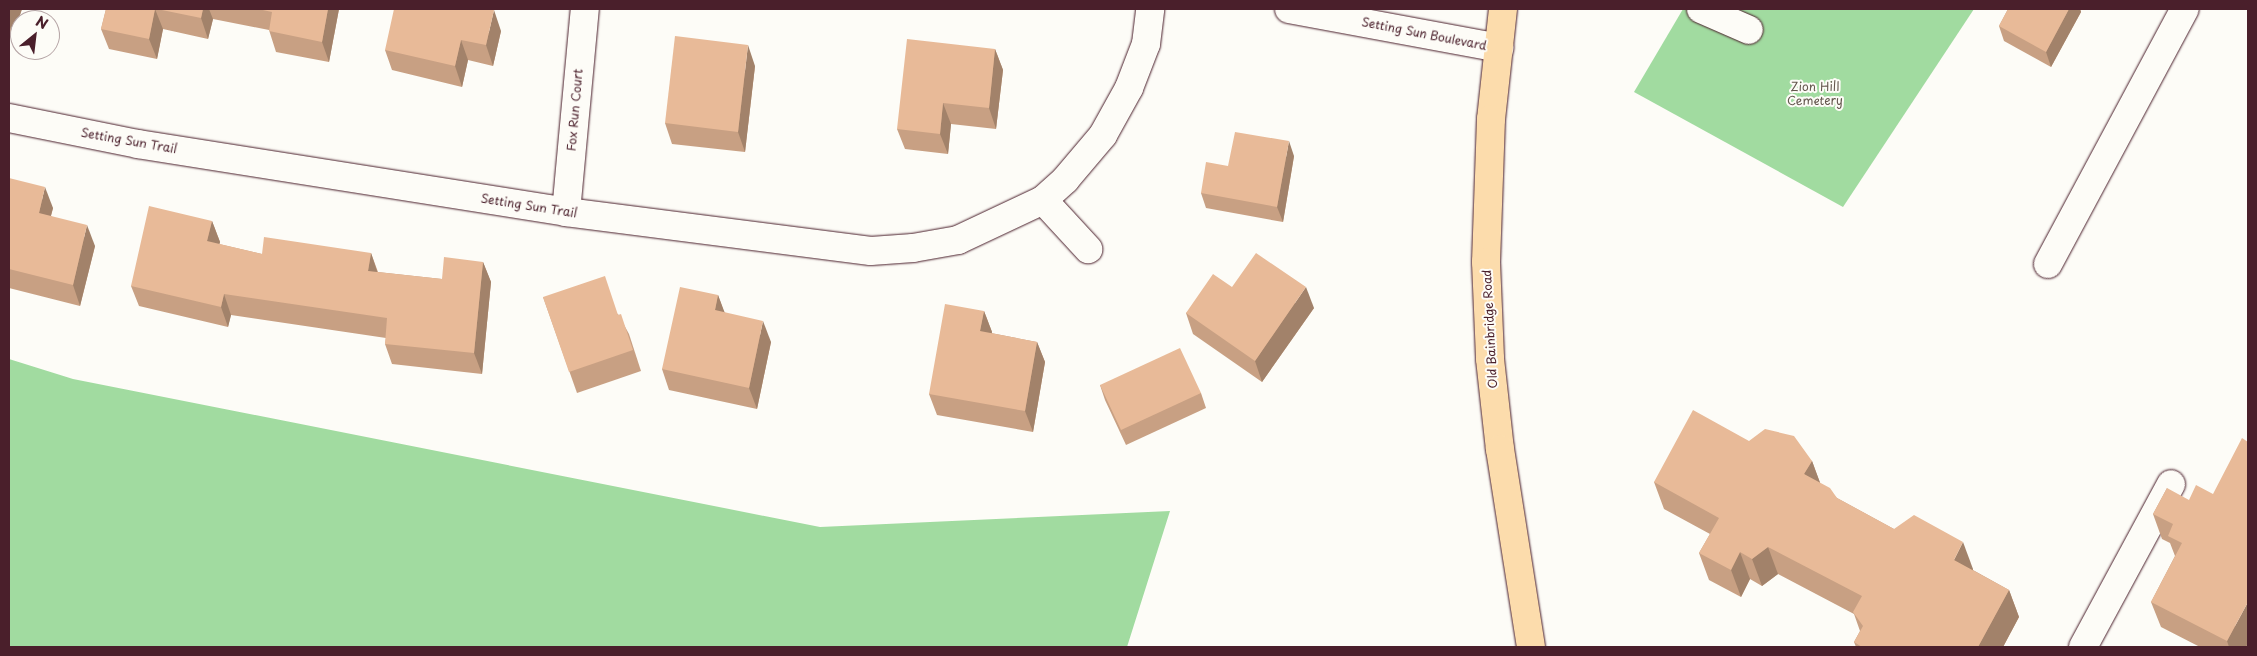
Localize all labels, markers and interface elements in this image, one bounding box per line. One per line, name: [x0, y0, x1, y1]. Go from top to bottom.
north arrow: [10, 10, 60, 60]
text: N: [32, 10, 52, 34]
street label: Setting Sun Boulevard: [1360, 15, 1488, 53]
street label: Fox Run Court: [564, 68, 586, 152]
park label: Zion Hill Cemetery: [1787, 80, 1843, 108]
street label: Setting Sun Trail: [80, 125, 178, 157]
street label: Setting Sun Trail: [480, 191, 578, 221]
street label: Old Bainbridge Road: [1480, 269, 1500, 389]

